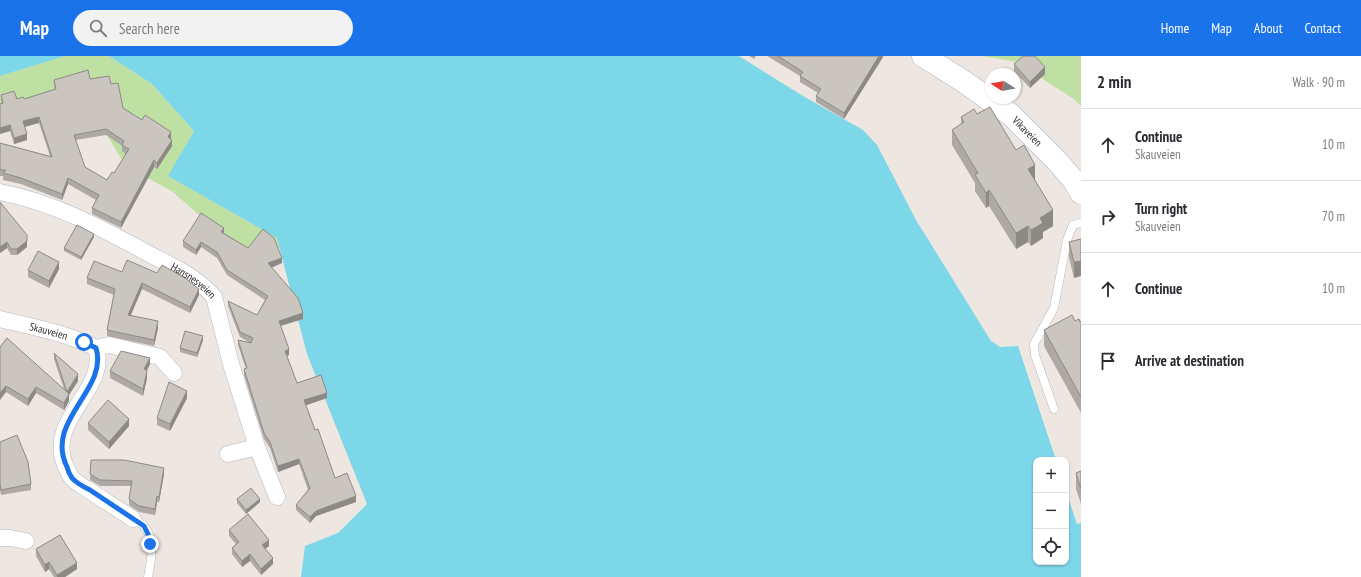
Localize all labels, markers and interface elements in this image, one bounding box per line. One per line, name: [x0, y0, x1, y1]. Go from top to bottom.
search box: [73, 10, 353, 46]
text: Map: [20, 16, 49, 40]
icon: search: [87, 17, 109, 39]
text: Search here: [119, 19, 180, 38]
text: Home: [1161, 19, 1189, 37]
text: Map: [1211, 19, 1232, 37]
text: About: [1254, 19, 1283, 37]
text: Contact: [1305, 19, 1341, 37]
north arrow: [985, 68, 1021, 104]
text: 2 min: [1097, 71, 1131, 93]
text: Walk · 90 m: [1293, 74, 1345, 91]
street label: Vikaveien: [1009, 113, 1045, 149]
text: Continue: [1135, 127, 1182, 146]
icon: ahead: [1097, 134, 1119, 156]
text: 10 m: [1322, 136, 1345, 153]
text: Skauveien: [1135, 146, 1181, 163]
text: Turn right: [1135, 199, 1187, 218]
icon: right: [1097, 206, 1119, 228]
text: 70 m: [1322, 208, 1345, 225]
text: Skauveien: [1135, 218, 1181, 235]
street label: Hansnesveien: [169, 260, 219, 302]
icon: ahead: [1097, 278, 1119, 300]
text: Continue: [1135, 279, 1182, 298]
text: 10 m: [1322, 280, 1345, 297]
street label: Skauveien: [28, 319, 70, 343]
route start: [75, 333, 93, 351]
icon: arrive: [1097, 350, 1119, 372]
text: Arrive at destination: [1135, 351, 1244, 370]
map controls: [1033, 457, 1069, 565]
button: +: [1033, 457, 1069, 493]
button: −: [1033, 493, 1069, 529]
button: locate: [1033, 529, 1069, 565]
route end: [141, 535, 159, 553]

